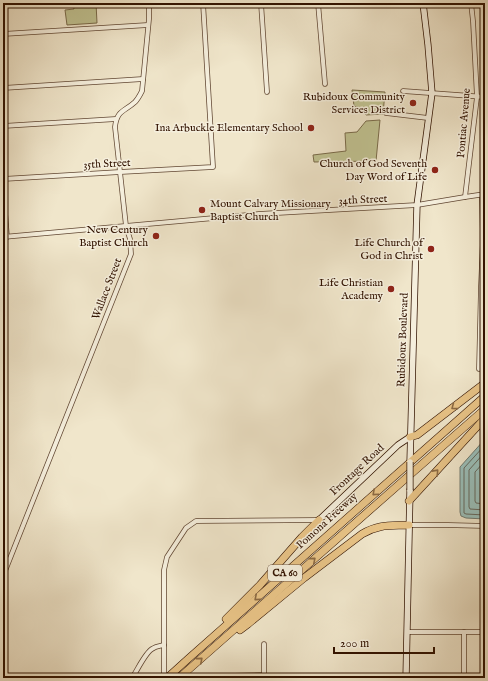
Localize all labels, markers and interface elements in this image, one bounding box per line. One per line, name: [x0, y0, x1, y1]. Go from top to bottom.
street label: Pontiac Avenue: [454, 87, 474, 159]
place label: Rubidoux Community Services District: [303, 90, 406, 117]
marker: Rubidoux Community Services District: [408, 98, 418, 108]
place label: Ina Arbuckle Elementary School: [155, 121, 303, 135]
marker: Ina Arbuckle Elementary School: [306, 123, 316, 133]
street label: 35th Street: [83, 156, 131, 172]
place label: Church of God Seventh Day Word of Life: [319, 157, 427, 184]
marker: Church of God Seventh Day Word of Life: [430, 165, 440, 175]
street label: 34th Street: [338, 192, 388, 208]
place label: Mount Calvary Missionary Baptist Church: [210, 197, 331, 224]
marker: Mount Calvary Missionary Baptist Church: [197, 205, 207, 215]
place label: New Century Baptist Church: [79, 223, 149, 250]
marker: New Century Baptist Church: [151, 231, 161, 241]
place label: Life Church of God in Christ: [355, 236, 425, 263]
marker: Life Church of God in Christ: [426, 244, 436, 254]
street label: Wallace Street: [89, 256, 125, 322]
place label: Life Christian Academy: [319, 276, 384, 303]
marker: Life Christian Academy: [386, 284, 396, 294]
street label: Rubidoux Boulevard: [394, 292, 412, 387]
one-way arrow: [451, 402, 458, 409]
street label: Frontage Road: [327, 441, 387, 499]
one-way arrow: [431, 469, 438, 477]
street label: Pomona Freeway: [293, 489, 361, 552]
one-way arrow: [372, 489, 379, 496]
one-way arrow: [308, 557, 315, 564]
road number: CA 60: [268, 565, 302, 581]
one-way arrow: [254, 594, 261, 601]
scale bar: [334, 629, 434, 655]
text: 200 m: [340, 636, 369, 651]
one-way arrow: [195, 657, 203, 664]

